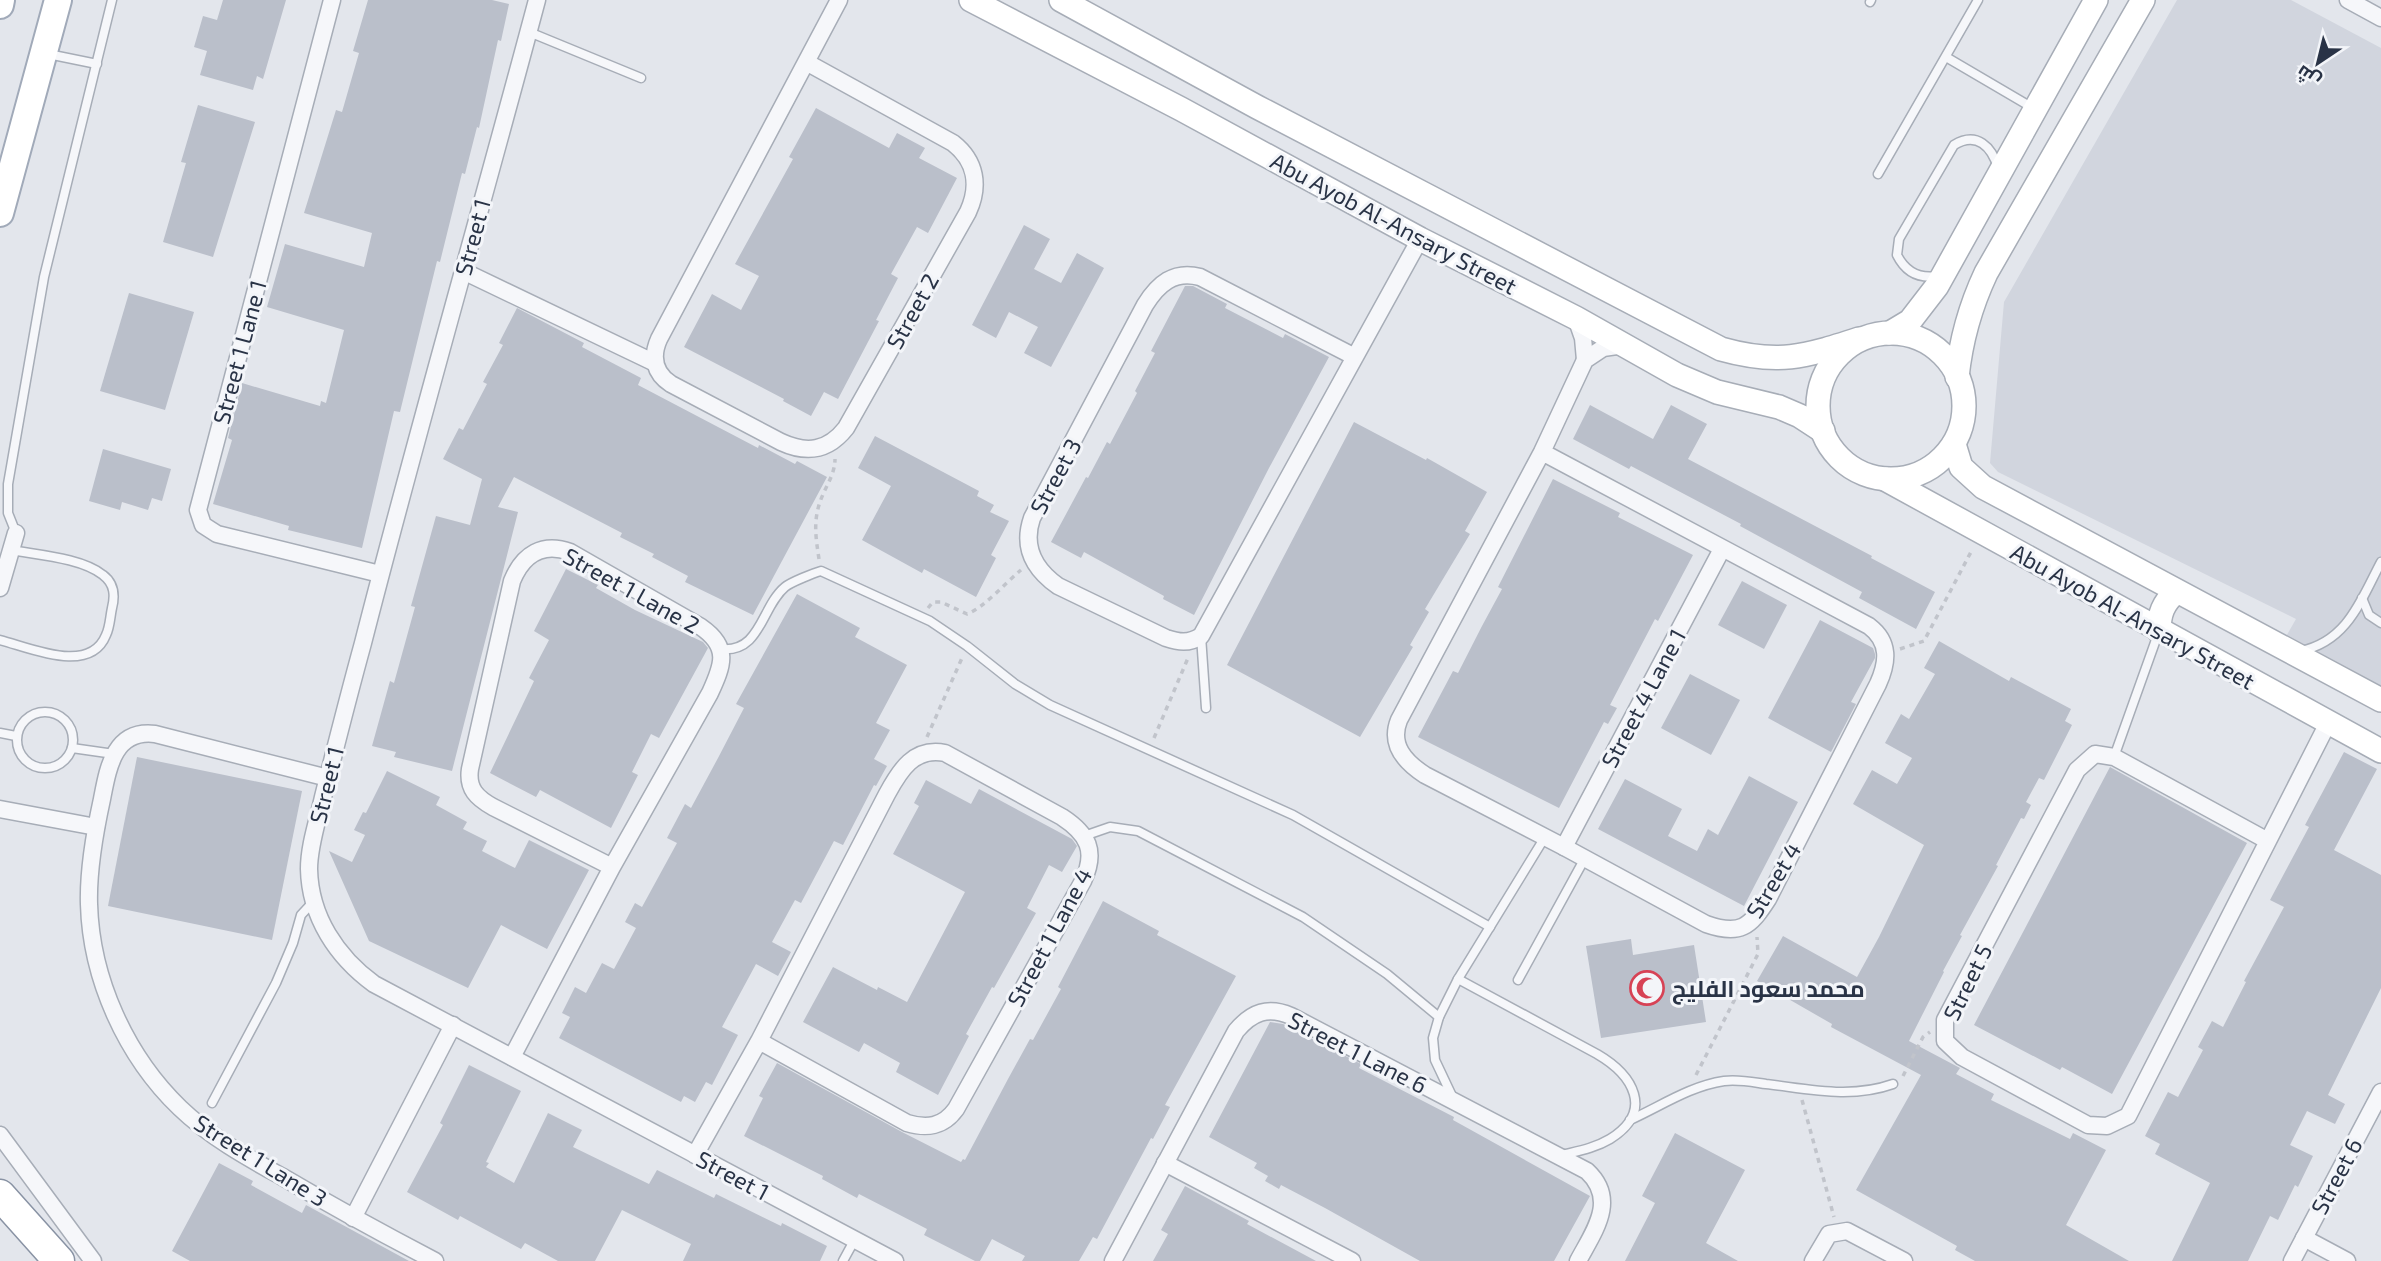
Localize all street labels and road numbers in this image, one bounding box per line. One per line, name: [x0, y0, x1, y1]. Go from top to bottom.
street label: Abu Ayob Al-Ansary Street: [1266, 146, 1522, 300]
street label: Street 1: [448, 196, 496, 278]
street label: Street 2: [880, 268, 944, 354]
street label: Street 1 Lane 1: [206, 277, 272, 427]
street label: Street 3: [1023, 433, 1087, 519]
street label: Abu Ayob Al-Ansary Street: [2006, 537, 2260, 695]
street label: Street 1 Lane 2: [559, 541, 705, 639]
street label: Street 4 Lane 1: [1595, 624, 1691, 772]
street label: Street 1: [303, 744, 349, 826]
street label: Street 4: [1740, 837, 1806, 923]
street label: Street 1 Lane 4: [1001, 863, 1097, 1011]
street label: Street 5: [1937, 939, 1997, 1025]
street label: Street 1 Lane 6: [1284, 1005, 1432, 1099]
street label: Street 1 Lane 3: [189, 1108, 333, 1212]
street label: Street 6: [2304, 1133, 2368, 1219]
street label: Street 1: [692, 1144, 774, 1206]

